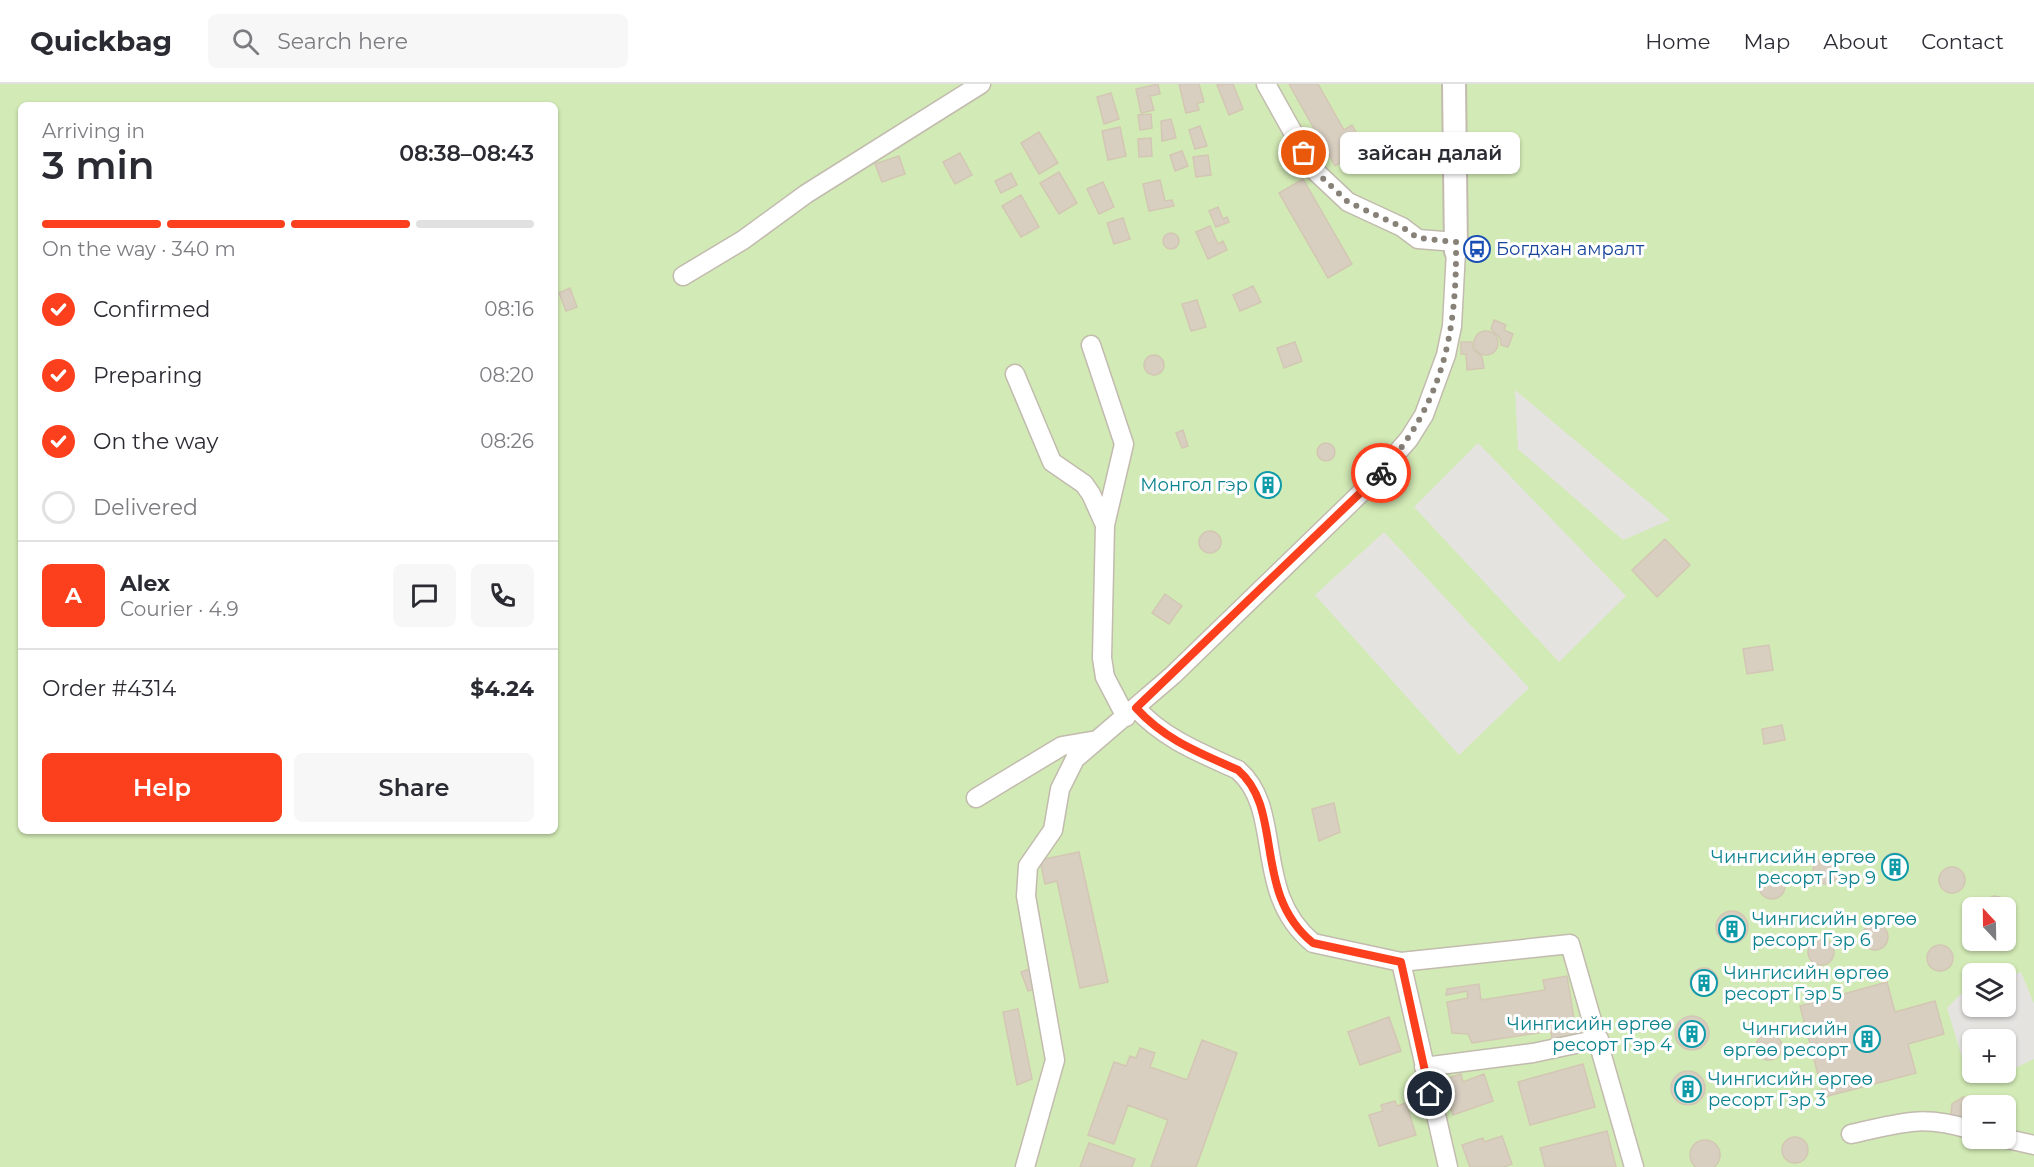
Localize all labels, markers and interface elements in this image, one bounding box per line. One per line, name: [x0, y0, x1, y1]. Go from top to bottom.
search box: [208, 14, 628, 68]
text: Quickbag: [30, 24, 172, 58]
icon: search: [229, 25, 262, 58]
text: Search here: [277, 28, 408, 55]
text: Home: [1645, 29, 1710, 54]
text: Map: [1743, 29, 1790, 54]
text: About: [1823, 29, 1888, 54]
text: Contact: [1921, 29, 2004, 54]
text: Arriving in: [42, 119, 145, 143]
pin: [1278, 127, 1329, 178]
callout: зайсан далай: [1340, 132, 1520, 174]
icon: bag: [1287, 136, 1320, 169]
text: 08:38–08:43: [399, 140, 534, 167]
text: 3 min: [42, 141, 155, 189]
text: зайсан далай: [1358, 141, 1502, 165]
bus stop icon: Богдхан амралт: [1462, 234, 1492, 264]
text: On the way · 340 m: [42, 237, 236, 261]
place label: Богдхан амралт: [1496, 238, 1645, 260]
icon: check: [42, 293, 75, 326]
text: Confirmed: [93, 296, 210, 323]
text: 08:16: [484, 297, 534, 321]
icon: check: [42, 359, 75, 392]
text: Preparing: [93, 362, 202, 389]
text: 08:20: [479, 363, 534, 387]
icon: check: [42, 425, 75, 458]
text: On the way: [93, 428, 218, 455]
text: 08:26: [480, 429, 534, 453]
courier: [1351, 443, 1411, 503]
icon: bike: [1365, 457, 1398, 490]
building icon: Монгол гэр: [1253, 470, 1283, 500]
place label: Монгол гэр: [1140, 474, 1248, 496]
text: Delivered: [93, 494, 198, 521]
button: chat: [393, 564, 456, 627]
button: phone: [471, 564, 534, 627]
text: Alex: [120, 570, 170, 597]
text: A: [65, 582, 82, 609]
text: Courier · 4.9: [120, 597, 239, 621]
text: Order #4314: [42, 675, 176, 702]
text: $4.24: [470, 675, 534, 702]
button: Help: [42, 753, 282, 822]
button: Share: [294, 753, 534, 822]
place label: Чингисийн өргөө ресорт Гэр 9: [1711, 846, 1876, 889]
building icon: Чингисийн өргөө ресорт Гэр 9: [1880, 852, 1910, 882]
north arrow: [1962, 897, 2016, 951]
map controls: [1962, 897, 2016, 1149]
place label: Чингисийн өргөө ресорт Гэр 6: [1752, 908, 1917, 951]
building icon: Чингисийн өргөө ресорт Гэр 6: [1717, 914, 1747, 944]
place label: Чингисийн өргөө ресорт Гэр 5: [1724, 962, 1889, 1005]
button: layers: [1962, 963, 2016, 1017]
building icon: Чингисийн өргөө ресорт Гэр 5: [1689, 968, 1719, 998]
place label: Чингисийн өргөө ресорт Гэр 4: [1507, 1013, 1672, 1056]
place label: Чингисийн өргөө ресорт: [1723, 1018, 1848, 1061]
building icon: Чингисийн өргөө ресорт Гэр 4: [1677, 1019, 1707, 1049]
building icon: Чингисийн өргөө ресорт: [1852, 1024, 1882, 1054]
button: +: [1962, 1029, 2016, 1083]
pin: [1404, 1068, 1455, 1119]
place label: Чингисийн өргөө ресорт Гэр 3: [1708, 1068, 1873, 1111]
building icon: Чингисийн өргөө ресорт Гэр 3: [1673, 1074, 1703, 1104]
icon: home: [1413, 1077, 1446, 1110]
button: −: [1962, 1095, 2016, 1149]

